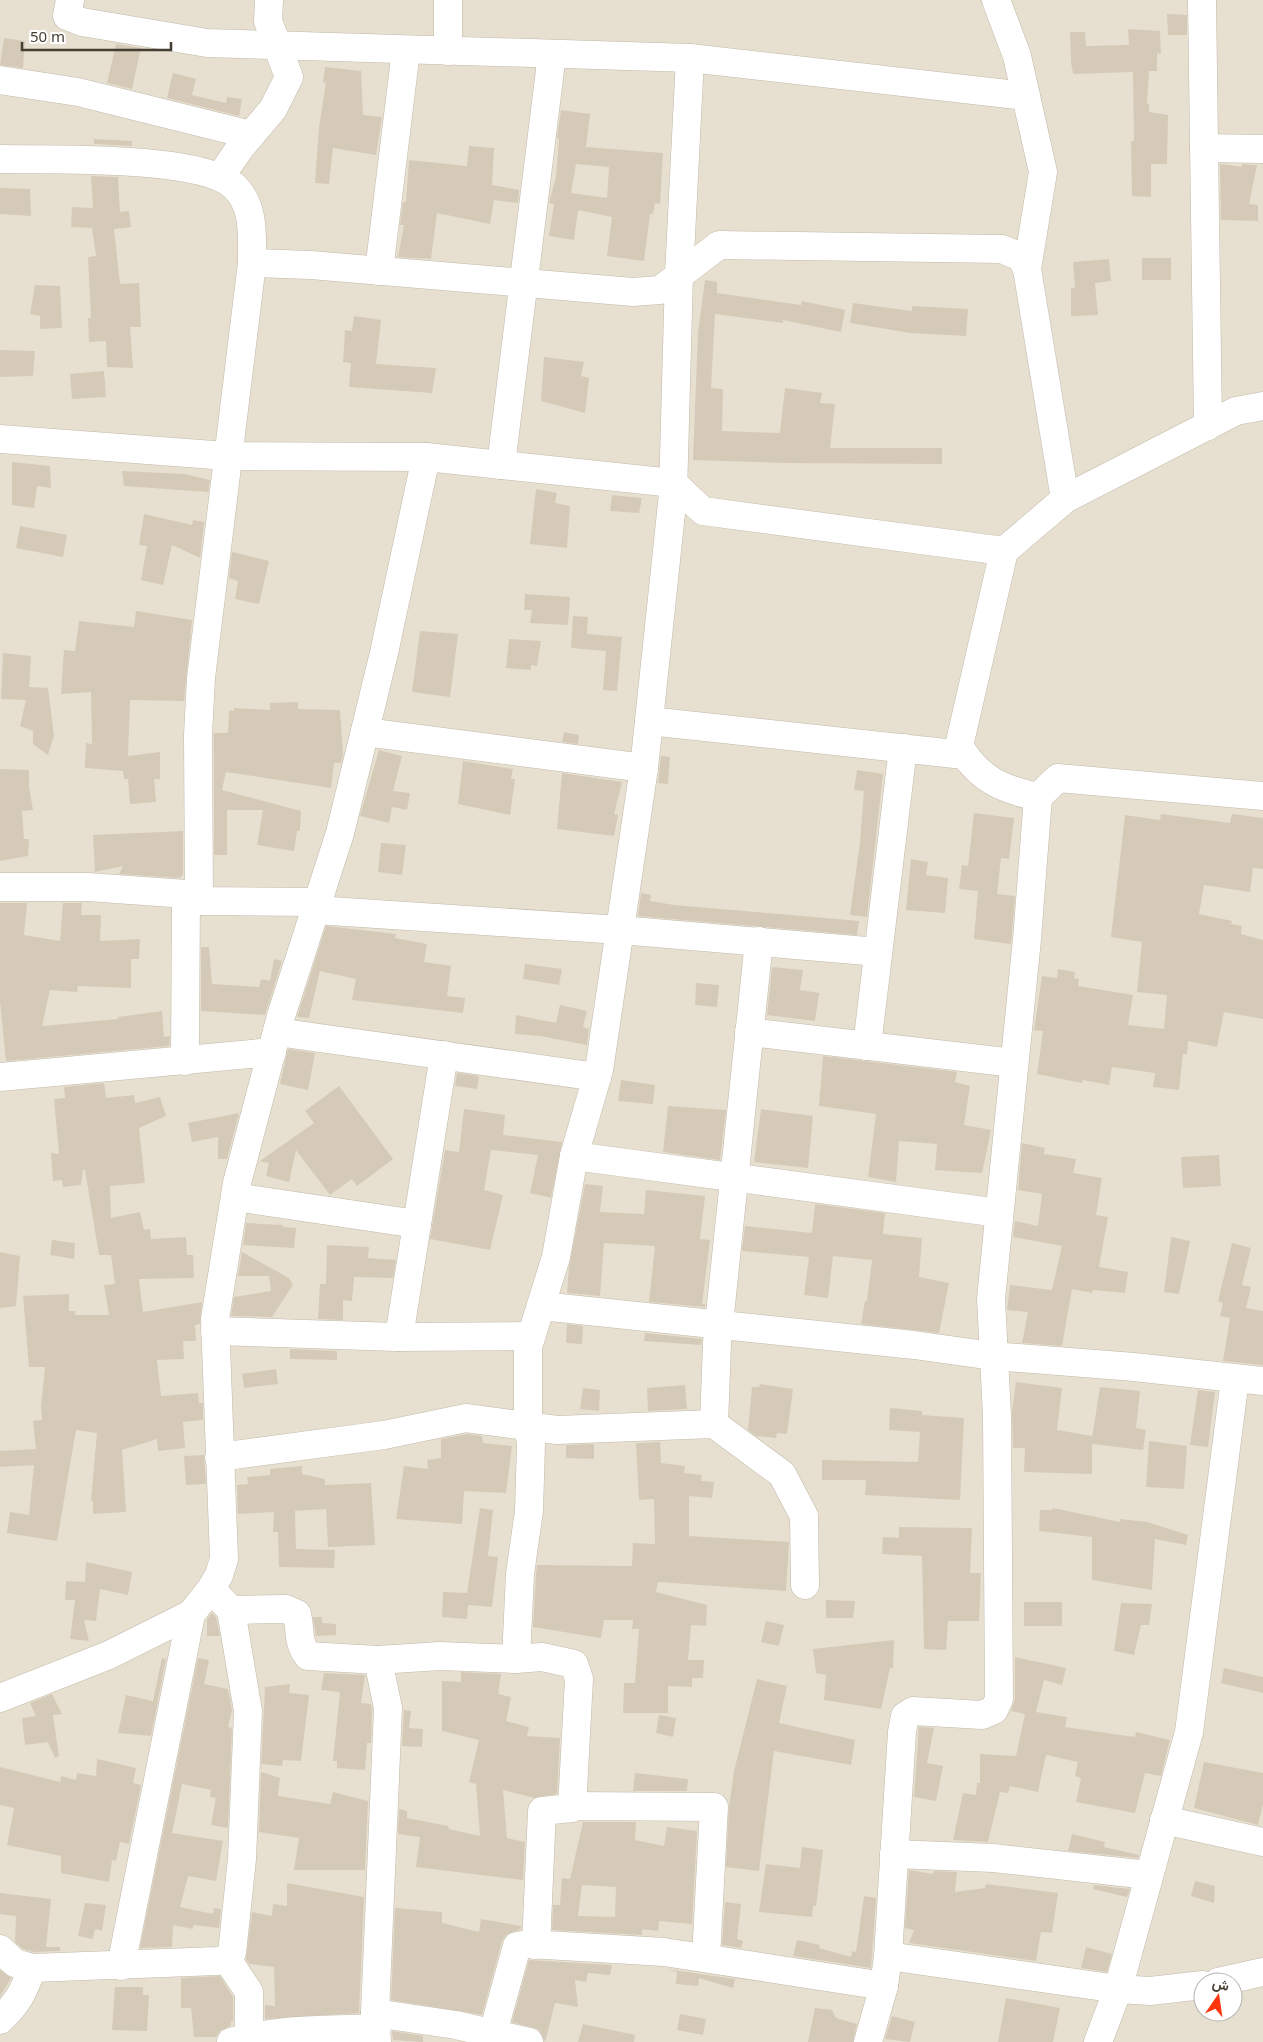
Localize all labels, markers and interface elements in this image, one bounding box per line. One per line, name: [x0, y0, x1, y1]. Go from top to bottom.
scale bar: [22, 20, 171, 52]
text: 50 m: [30, 26, 65, 46]
north arrow: [1193, 1972, 1243, 2022]
text: ش: [1211, 1973, 1232, 1995]

